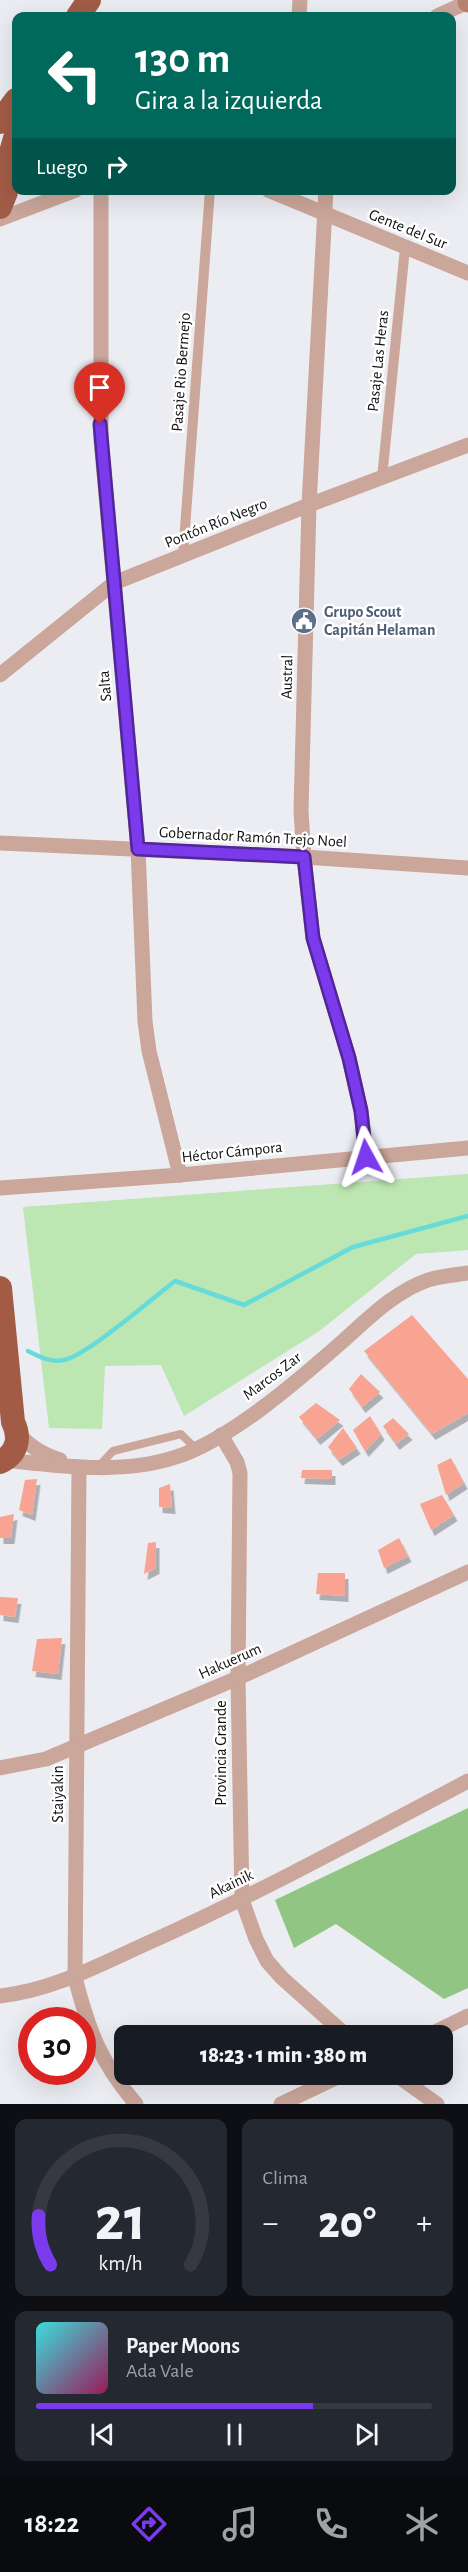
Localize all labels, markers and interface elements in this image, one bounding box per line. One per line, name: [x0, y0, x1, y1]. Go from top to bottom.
icon: left: [36, 36, 114, 114]
text: 130 m: [135, 38, 230, 80]
text: Gira a la izquierda: [135, 87, 323, 114]
icon: right: [100, 150, 133, 183]
text: Luego: [36, 156, 88, 178]
street label: Gente del Sur: [367, 206, 450, 252]
street label: Pasaje Las Heras: [365, 309, 392, 413]
street label: Pasaje Rio Bermejo: [169, 312, 194, 432]
pin: [74, 362, 125, 424]
icon: arrive: [83, 371, 116, 404]
street label: Pontón Río Negro: [162, 495, 270, 551]
place label: Grupo Scout Capitán Helaman: [324, 604, 435, 638]
public building icon: Grupo Scout Capitán Helaman: [289, 606, 319, 636]
street label: Austral: [279, 655, 295, 699]
street label: Salta: [96, 670, 114, 702]
street label: Gobernador Ramón Trejo Noel: [158, 824, 347, 851]
position arrow: [334, 1125, 398, 1189]
street label: Héctor Cámpora: [181, 1139, 283, 1165]
street label: Marcos Zar: [240, 1349, 305, 1403]
street label: Hakuerum: [196, 1640, 264, 1682]
street label: Provincia Grande: [213, 1700, 229, 1806]
street label: Staiyakin: [50, 1765, 67, 1823]
street label: Akainik: [206, 1866, 256, 1901]
speed limit sign: 30: [18, 2007, 96, 2085]
text: 18:23 · 1 min · 380 m: [200, 2044, 367, 2066]
text: Clima: [263, 2168, 308, 2188]
text: 21: [95, 2189, 147, 2251]
text: 20°: [318, 2201, 376, 2246]
text: −: [263, 2207, 278, 2240]
text: +: [416, 2207, 432, 2240]
text: km/h: [99, 2253, 143, 2274]
text: Paper Moons: [126, 2335, 240, 2357]
text: Ada Vale: [126, 2361, 194, 2381]
icon: previous: [86, 2418, 119, 2451]
icon: pause: [218, 2418, 251, 2451]
icon: next: [350, 2418, 383, 2451]
icon: directions: [128, 2503, 170, 2545]
icon: music: [219, 2503, 261, 2545]
icon: phone: [310, 2503, 352, 2545]
icon: climate: [401, 2503, 443, 2545]
text: 18:22: [25, 2510, 79, 2537]

